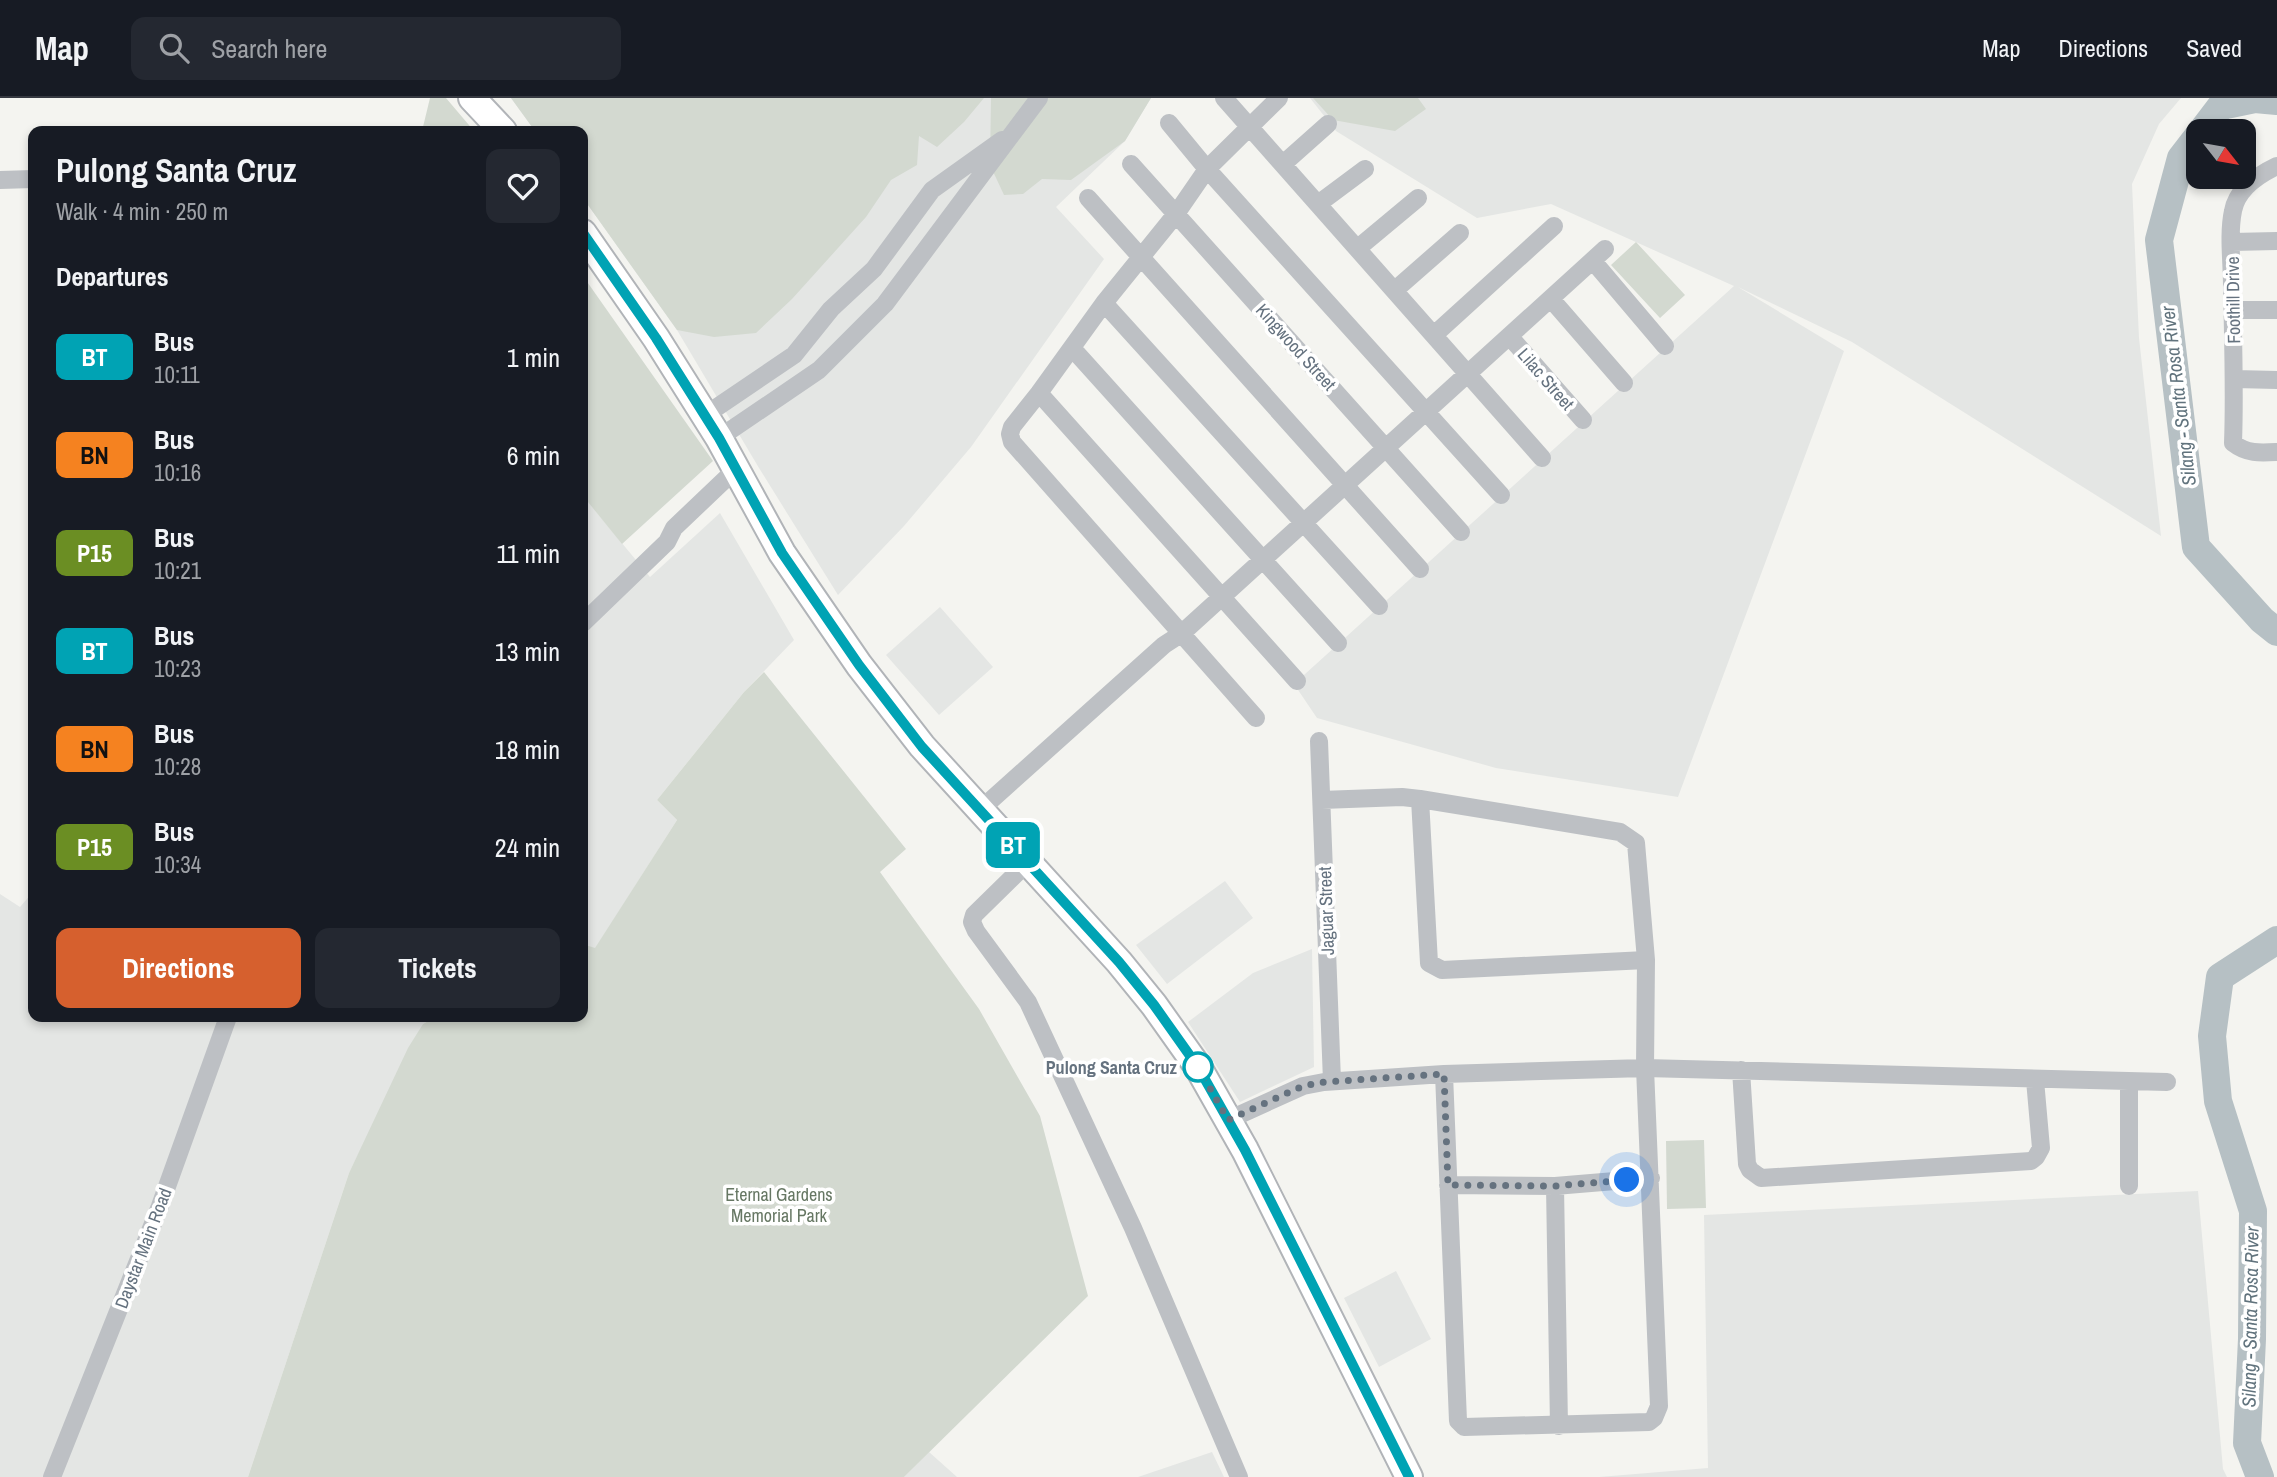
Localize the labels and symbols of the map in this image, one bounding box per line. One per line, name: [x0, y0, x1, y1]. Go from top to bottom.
north arrow: [2186, 119, 2256, 189]
street label: Foothill Drive: [2220, 256, 2246, 344]
street label: Kingwood Street: [1250, 298, 1342, 396]
water label: Silang - Santa Rosa River: [2154, 304, 2202, 487]
street label: Lilac Street: [1512, 343, 1580, 415]
line badge: BT: [982, 822, 1044, 868]
street label: Jaguar Street: [1312, 866, 1340, 956]
marker: Pulong Santa Cruz: [1183, 1052, 1213, 1082]
place label: Pulong Santa Cruz: [1046, 1055, 1178, 1080]
your location: [1609, 1162, 1644, 1197]
park label: Eternal Gardens Memorial Park: [725, 1182, 833, 1228]
street label: Daystar Main Road: [109, 1184, 177, 1312]
water label: Silang - Santa Rosa River: [2235, 1225, 2265, 1408]

